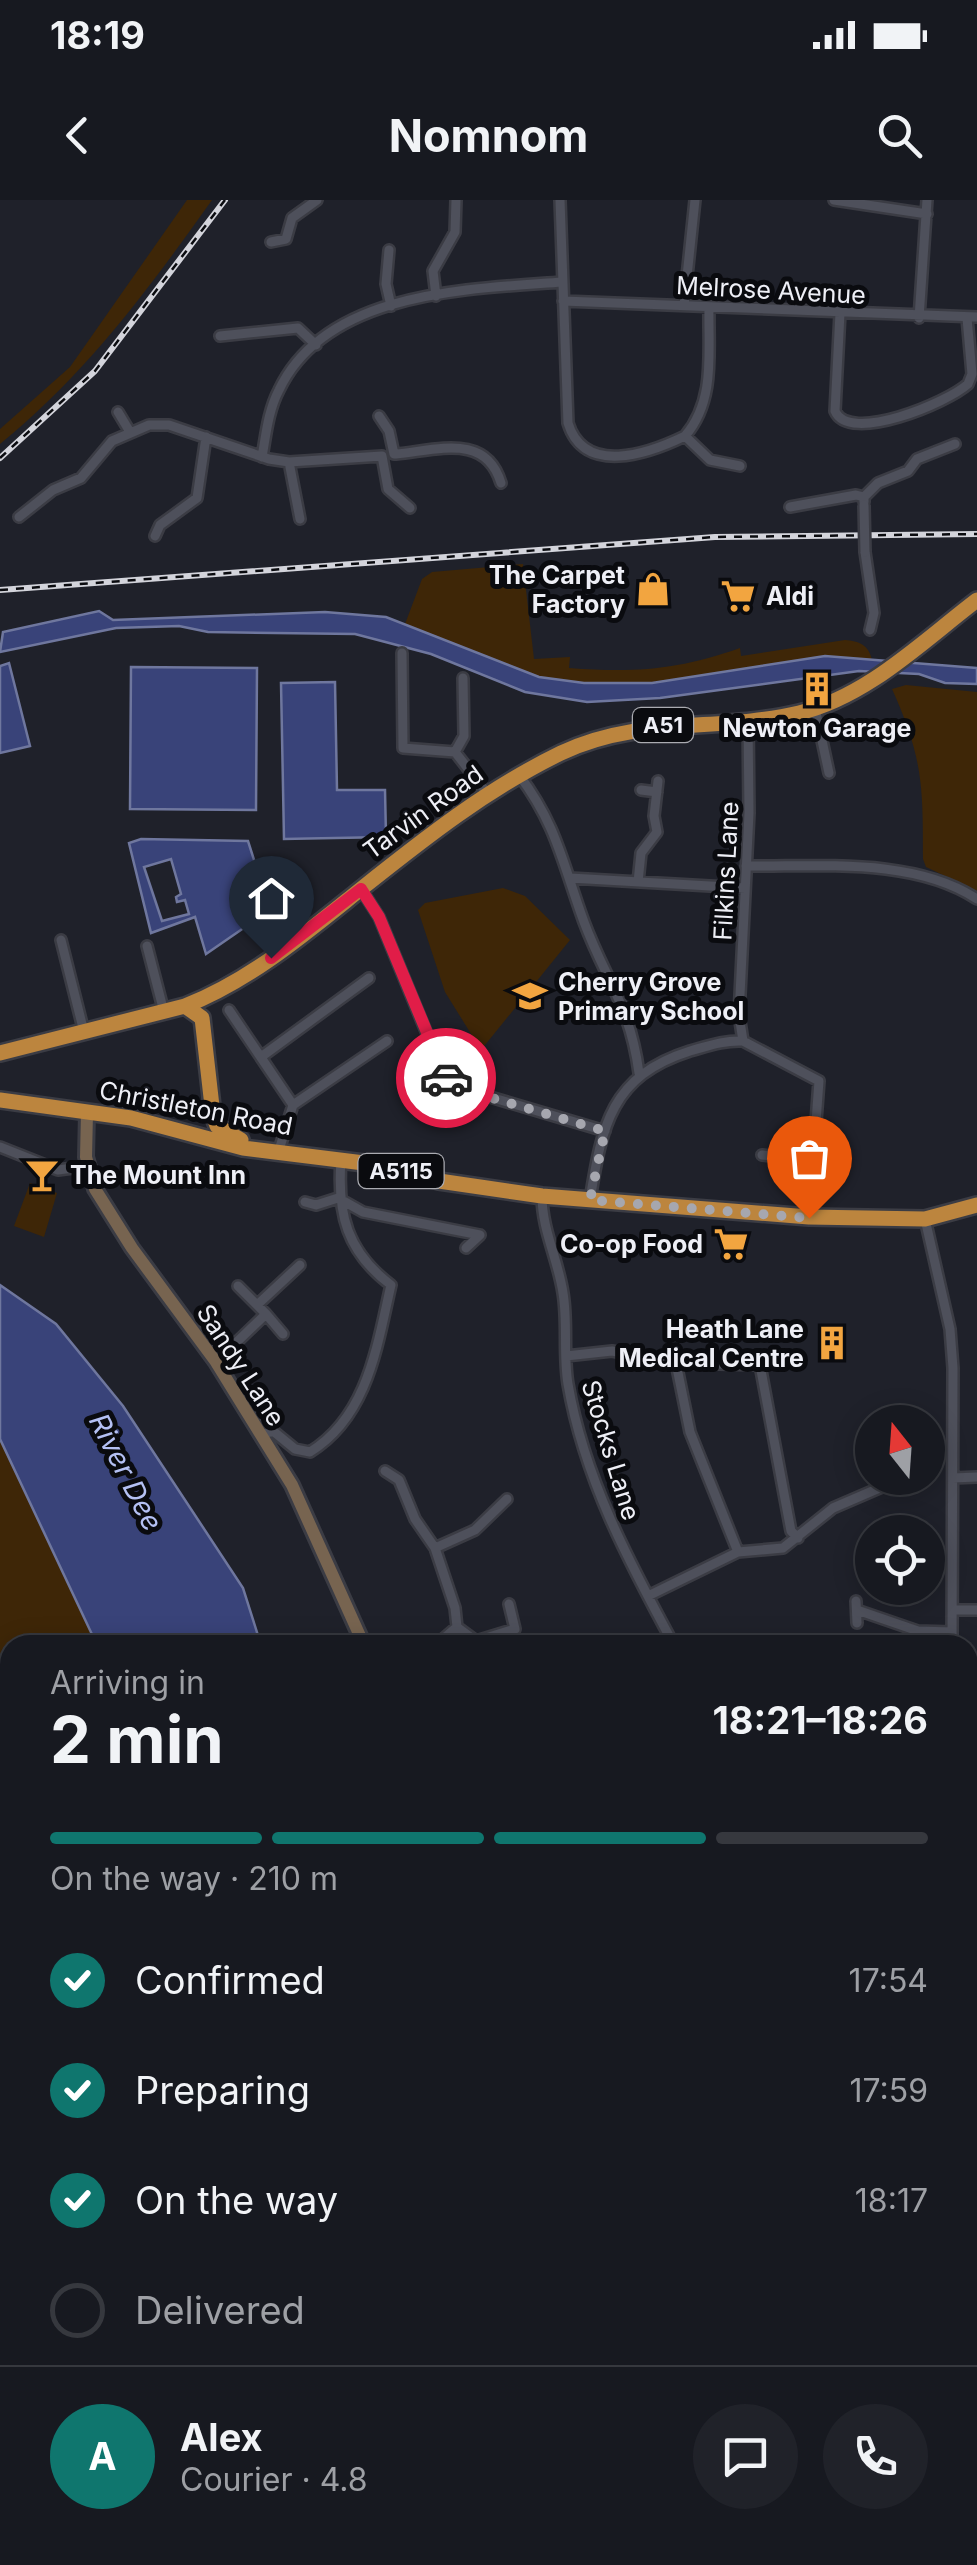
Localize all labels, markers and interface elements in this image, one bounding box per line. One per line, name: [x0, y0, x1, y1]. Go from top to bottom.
text: 18:19: [50, 12, 145, 58]
icon: back: [50, 108, 105, 163]
text: Nomnom: [389, 108, 588, 163]
icon: search: [872, 108, 927, 163]
street label: Melrose Avenue: [675, 270, 867, 310]
place label: The Carpet Factory: [489, 560, 625, 619]
shop icon: The Carpet Factory: [634, 570, 672, 608]
supermarket icon: Aldi: [719, 577, 757, 615]
place label: Aldi: [766, 581, 814, 611]
building icon: Newton Garage: [798, 670, 836, 708]
road number: A51: [633, 708, 693, 742]
place label: Newton Garage: [723, 713, 911, 743]
street label: Tarvin Road: [357, 759, 489, 865]
street label: Filkins Lane: [707, 801, 745, 941]
pin: [229, 856, 314, 959]
icon: home: [244, 871, 299, 926]
place label: Cherry Grove Primary School: [558, 967, 744, 1026]
school or university icon: Cherry Grove Primary School: [511, 977, 549, 1015]
courier: [396, 1028, 496, 1128]
icon: car: [419, 1051, 474, 1106]
street label: Christleton Road: [97, 1075, 295, 1141]
pin: [767, 1116, 852, 1219]
icon: bag: [782, 1131, 837, 1186]
road number: A5115: [358, 1154, 444, 1188]
bar icon: The Mount Inn: [23, 1156, 61, 1194]
place label: The Mount Inn: [70, 1160, 246, 1190]
supermarket icon: Co-op Food: [712, 1225, 750, 1263]
place label: Co-op Food: [560, 1229, 703, 1259]
street label: Sandy Lane: [191, 1299, 291, 1431]
place label: Heath Lane Medical Centre: [619, 1314, 804, 1373]
building icon: Heath Lane Medical Centre: [813, 1324, 851, 1362]
street label: Stocks Lane: [575, 1376, 647, 1524]
north arrow: [855, 1405, 945, 1495]
map controls: [855, 1405, 945, 1605]
water label: River Dee: [82, 1408, 170, 1536]
button: locate: [855, 1515, 945, 1605]
text: Arriving in: [50, 1663, 205, 1702]
text: 18:21–18:26: [712, 1697, 928, 1743]
text: 2 min: [50, 1700, 224, 1779]
text: On the way · 210 m: [50, 1859, 338, 1898]
icon: check: [50, 1953, 105, 2008]
text: Confirmed: [135, 1957, 325, 2003]
text: 17:54: [849, 1961, 928, 2000]
icon: check: [50, 2063, 105, 2118]
text: Preparing: [135, 2067, 310, 2113]
text: 17:59: [849, 2071, 928, 2110]
icon: check: [50, 2173, 105, 2228]
text: On the way: [135, 2177, 338, 2223]
text: 18:17: [855, 2181, 928, 2220]
text: Delivered: [135, 2287, 305, 2333]
button: chat: [693, 2404, 798, 2509]
button: phone: [823, 2404, 928, 2509]
text: Alex: [180, 2414, 263, 2460]
text: A: [88, 2433, 117, 2479]
text: Courier · 4.8: [180, 2460, 368, 2499]

